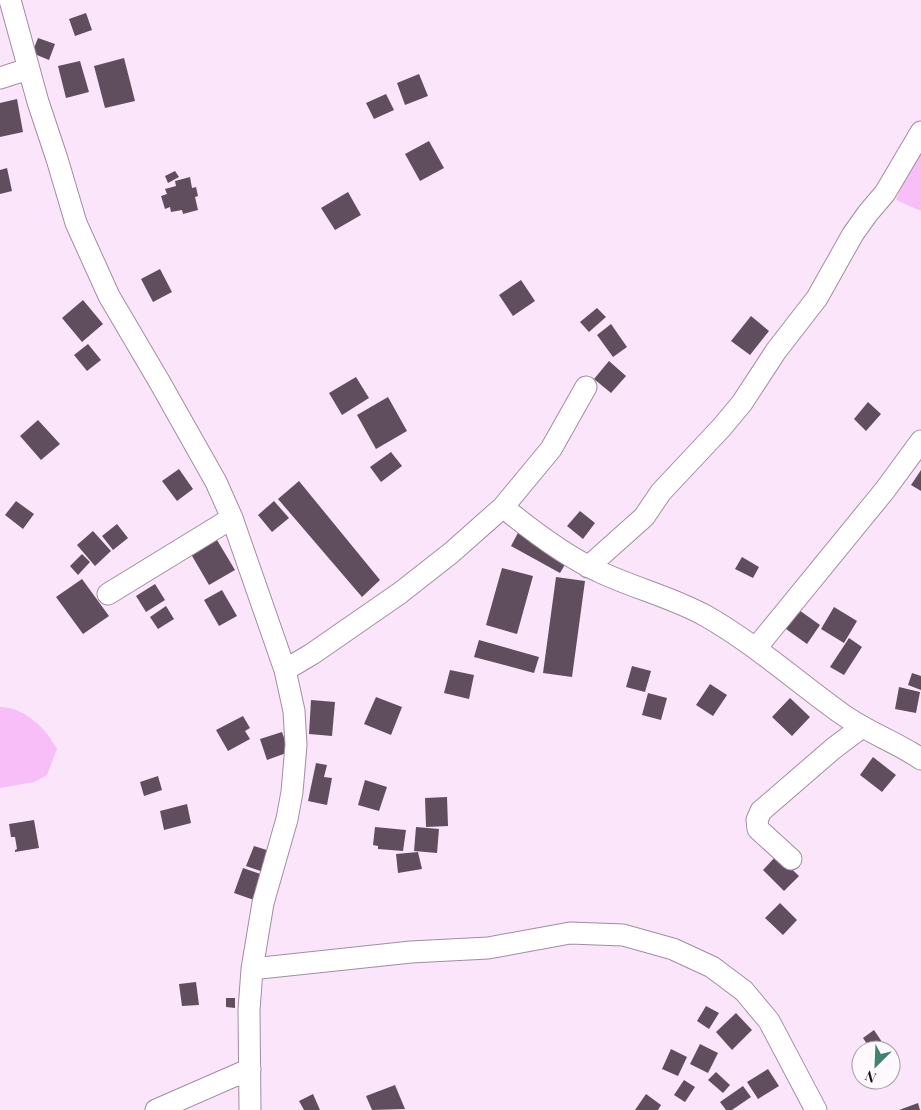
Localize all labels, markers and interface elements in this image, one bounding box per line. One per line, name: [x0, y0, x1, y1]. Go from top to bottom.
north arrow: [851, 1040, 901, 1090]
text: N: [862, 1067, 879, 1088]

